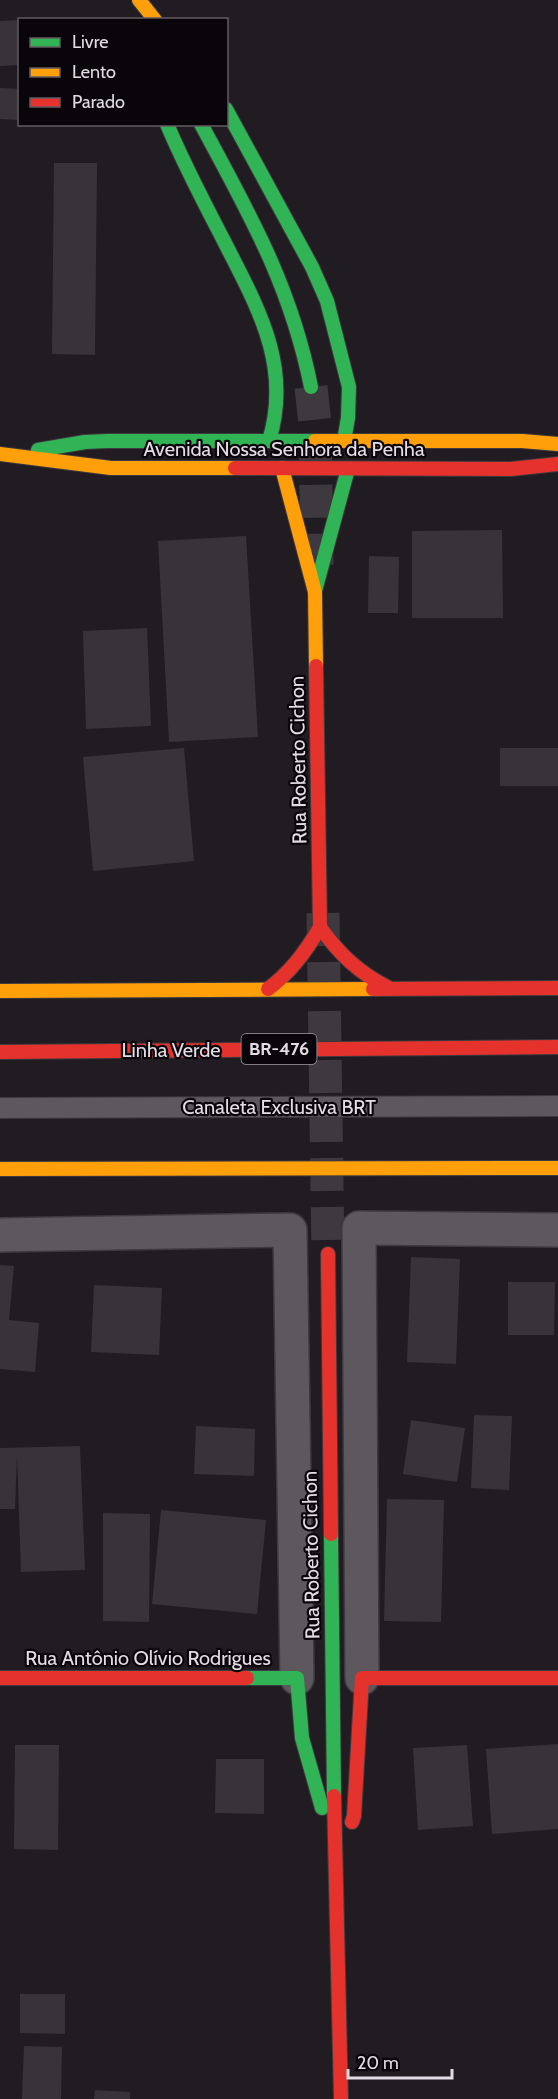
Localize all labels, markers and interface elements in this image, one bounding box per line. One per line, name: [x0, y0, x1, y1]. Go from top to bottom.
legend: [18, 18, 228, 126]
text: Livre: [72, 31, 108, 53]
text: Lento: [72, 61, 116, 83]
text: Parado: [72, 91, 125, 113]
street label: Avenida Nossa Senhora da Penha: [143, 437, 425, 461]
street label: Rua Roberto Cichon: [285, 676, 311, 844]
road number: BR-476: [242, 1034, 316, 1064]
street label: Linha Verde: [121, 1038, 221, 1062]
street label: Canaleta Exclusiva BRT: [182, 1095, 376, 1119]
street label: Rua Roberto Cichon: [298, 1471, 324, 1639]
street label: Rua Antônio Olívio Rodrigues: [25, 1646, 271, 1670]
scale bar: [348, 2042, 452, 2080]
text: 20 m: [357, 2052, 399, 2074]

